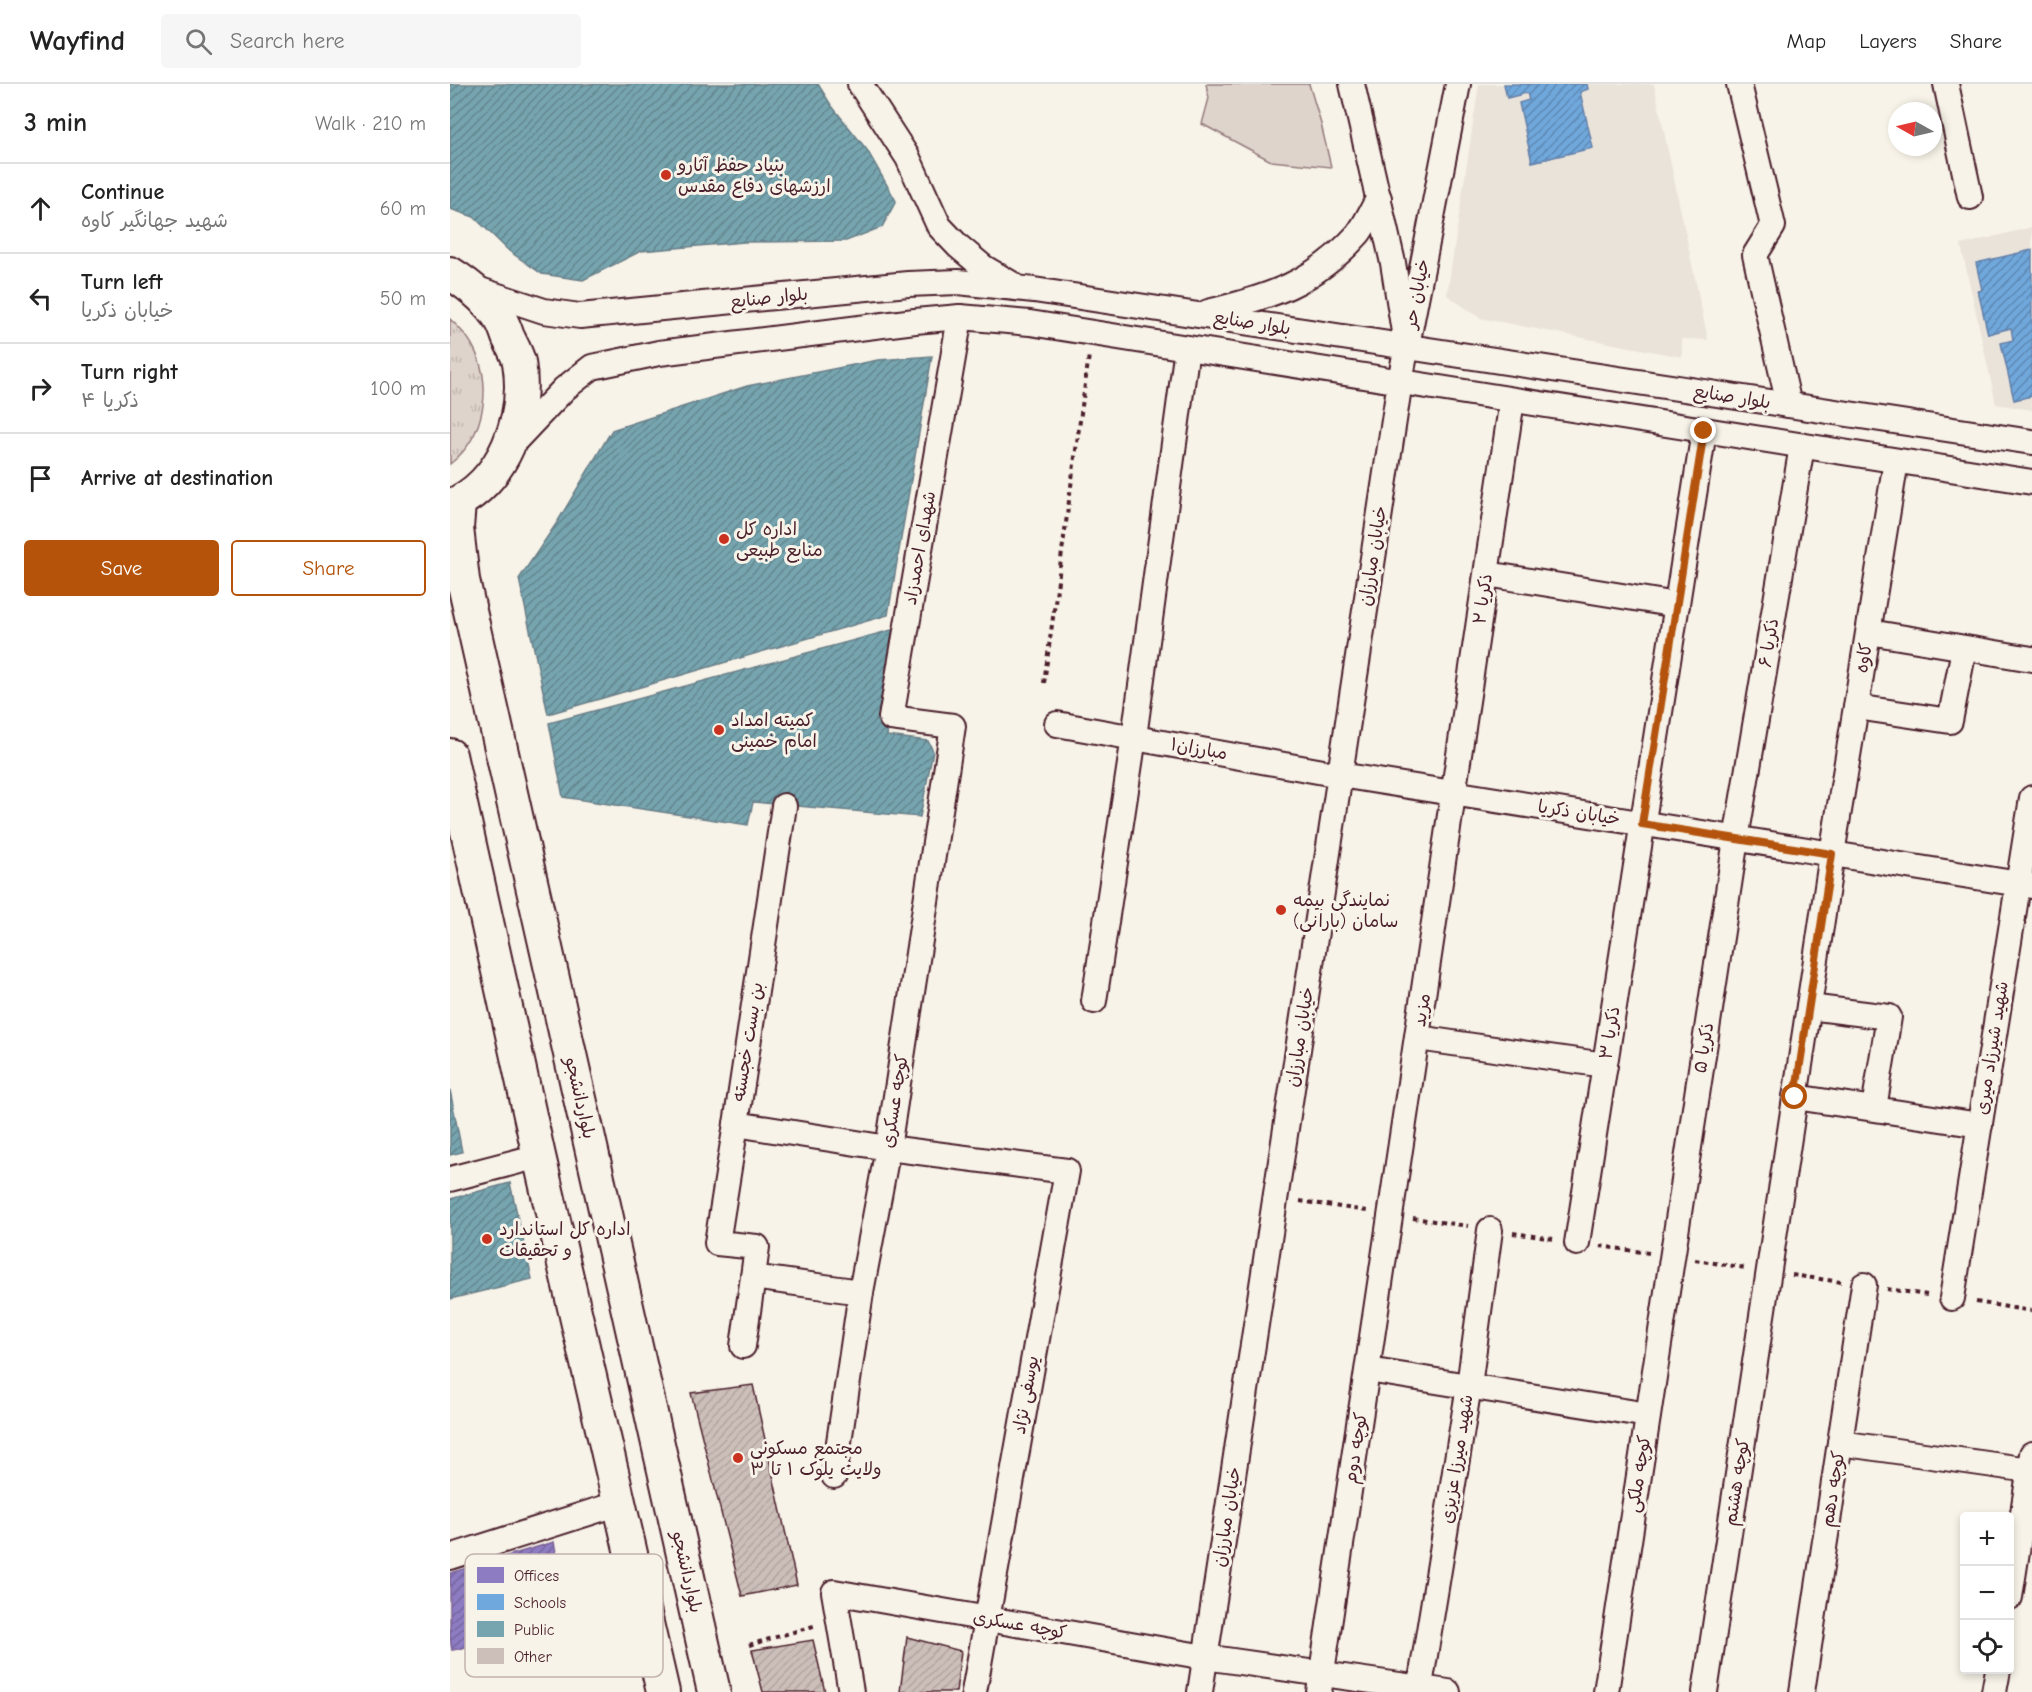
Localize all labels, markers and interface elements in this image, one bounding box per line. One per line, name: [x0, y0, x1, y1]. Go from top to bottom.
search box: [161, 14, 581, 68]
text: Wayfind: [30, 25, 125, 57]
icon: search: [182, 25, 215, 58]
text: Search here: [230, 28, 345, 54]
text: Map: [1787, 29, 1826, 53]
text: Layers: [1859, 29, 1917, 53]
text: Share: [1950, 29, 2002, 53]
north arrow: [1888, 102, 1942, 156]
text: 3 min: [24, 108, 87, 138]
text: Walk · 210 m: [315, 112, 426, 135]
place label: بنیاد حفظ آثارو ارزشهای دفاع مقدس: [676, 155, 831, 198]
marker: بنیاد حفظ آثارو ارزشهای دفاع مقدس: [659, 168, 673, 182]
text: Continue: [81, 179, 164, 205]
icon: ahead: [24, 192, 57, 225]
text: 60 m: [380, 197, 426, 220]
text: شهید جهانگیر کاوه: [81, 209, 228, 232]
street label: خیابان حر: [1400, 257, 1434, 333]
text: Turn left: [81, 269, 163, 295]
icon: left: [24, 282, 57, 315]
street label: بلوار صنایع: [729, 283, 809, 315]
text: 50 m: [380, 287, 426, 310]
text: خیابان ذکریا: [81, 299, 173, 322]
street label: بلوار صنایع: [1212, 307, 1292, 341]
text: Turn right: [81, 359, 178, 385]
icon: right: [24, 372, 57, 405]
text: 100 m: [371, 377, 426, 400]
street label: بلوار صنایع: [1692, 381, 1772, 415]
text: ذکریا ۴: [81, 389, 139, 412]
route end: [1690, 417, 1716, 443]
icon: arrive: [24, 462, 57, 495]
text: Arrive at destination: [81, 465, 273, 491]
street label: شهدای احمدزاد: [900, 489, 940, 607]
street label: خیابان مبارزان: [1355, 504, 1391, 608]
place label: اداره کل منابع طبیعی: [736, 519, 823, 563]
marker: اداره کل منابع طبیعی: [717, 532, 731, 546]
button: Save: [24, 540, 219, 596]
button: Share: [231, 540, 426, 596]
street label: ذکریا ۲: [1469, 572, 1497, 626]
street label: ذکریا ۶: [1755, 617, 1783, 669]
street label: کاوه: [1851, 641, 1877, 675]
place label: کمیته امداد امام خمینی: [731, 710, 817, 755]
marker: کمیته امداد امام خمینی: [712, 723, 726, 737]
street label: مبارزان۱: [1169, 734, 1229, 764]
street label: خیابان ذکریا: [1536, 796, 1622, 830]
place label: نمایندگی بیمه سامان (بارانی): [1293, 890, 1398, 932]
marker: نمایندگی بیمه سامان (بارانی): [1274, 903, 1288, 917]
street label: شهید شیرزاد میری: [1971, 980, 2013, 1116]
street label: بن بست خجسته: [728, 981, 768, 1103]
street label: خیابان مبارزان: [1282, 985, 1318, 1089]
street label: مزید: [1409, 992, 1435, 1028]
street label: ذکریا ۳: [1595, 1005, 1625, 1061]
street label: ذکریا ۵: [1690, 1021, 1718, 1075]
street label: کوچه عسکری: [877, 1052, 914, 1150]
street label: بلواردانشجو: [559, 1054, 600, 1141]
route start: [1781, 1083, 1807, 1109]
place label: اداره کل استاندارد و تحقیقات: [499, 1219, 630, 1261]
marker: اداره کل استاندارد و تحقیقات: [480, 1232, 494, 1246]
street label: یوسفی نژاد: [1009, 1354, 1043, 1436]
street label: شهید میرزا عزیزی: [1436, 1393, 1478, 1525]
street label: کوچه دوم: [1340, 1411, 1375, 1486]
street label: کوچه ملکی: [1623, 1434, 1656, 1514]
street label: کوچه هشتم: [1720, 1437, 1757, 1528]
place label: مجتمع مسکونی ولایت یلوک ۱ تا ۳: [750, 1438, 881, 1481]
street label: کوچه دهم: [1817, 1449, 1852, 1529]
marker: مجتمع مسکونی ولایت یلوک ۱ تا ۳: [731, 1451, 745, 1465]
street label: خیابان مبارزان: [1209, 1465, 1245, 1569]
map controls: [1960, 1512, 2014, 1674]
button: +: [1960, 1512, 2014, 1566]
street label: بلواردانشجو: [666, 1528, 707, 1615]
legend: [465, 1554, 663, 1677]
button: −: [1960, 1566, 2014, 1620]
text: Offices: [514, 1567, 560, 1585]
text: Schools: [514, 1594, 567, 1612]
street label: کوچه عسکری: [971, 1606, 1069, 1645]
button: locate: [1960, 1620, 2014, 1674]
text: Public: [514, 1621, 555, 1639]
text: Other: [514, 1648, 552, 1666]

